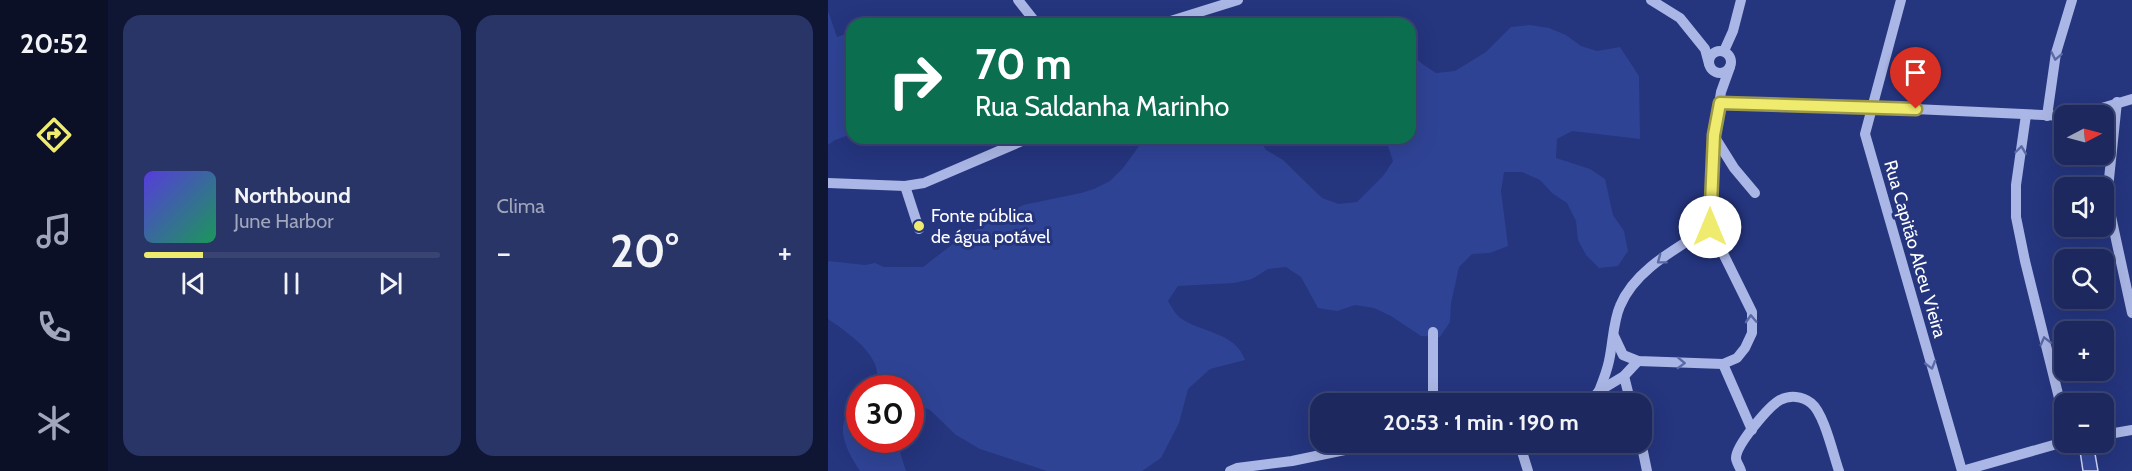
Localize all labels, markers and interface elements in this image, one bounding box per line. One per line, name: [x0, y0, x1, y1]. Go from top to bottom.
text: 20:52: [20, 27, 88, 60]
text: 70 m: [975, 38, 1072, 90]
icon: right: [876, 42, 954, 120]
pin: [1890, 47, 1941, 109]
one-way arrow: [2050, 51, 2063, 61]
icon: arrive: [1899, 56, 1932, 89]
text: Rua Saldanha Marinho: [975, 90, 1229, 123]
north arrow: [2054, 105, 2114, 165]
map controls: [2054, 105, 2114, 453]
icon: directions: [33, 114, 75, 156]
one-way arrow: [2015, 145, 2027, 154]
street label: Rua Capitão Alceu Vieira: [1879, 158, 1951, 341]
button: sound: [2054, 177, 2114, 237]
text: Northbound: [234, 182, 351, 209]
text: Clima: [497, 194, 545, 218]
position arrow: [1678, 195, 1742, 259]
place label: Fonte pública de água potável: [931, 205, 1051, 248]
text: June Harbor: [234, 209, 334, 233]
icon: music: [33, 210, 75, 252]
marker: Fonte pública de água potável: [912, 219, 926, 233]
text: 20°: [610, 224, 679, 278]
text: −: [497, 232, 511, 272]
text: +: [777, 232, 792, 272]
button: search: [2054, 249, 2114, 309]
one-way arrow: [1657, 252, 1668, 263]
icon: previous: [177, 267, 210, 300]
icon: pause: [275, 267, 308, 300]
icon: next: [374, 267, 407, 300]
icon: phone: [33, 306, 75, 348]
one-way arrow: [1745, 314, 1758, 323]
button: +: [2054, 321, 2114, 381]
one-way arrow: [2039, 336, 2052, 346]
one-way arrow: [1676, 357, 1685, 369]
one-way arrow: [1924, 359, 1936, 370]
speed limit sign: 30: [846, 375, 924, 453]
button: −: [2054, 393, 2114, 453]
icon: climate: [33, 402, 75, 444]
text: 20:53 · 1 min · 190 m: [1383, 409, 1579, 436]

